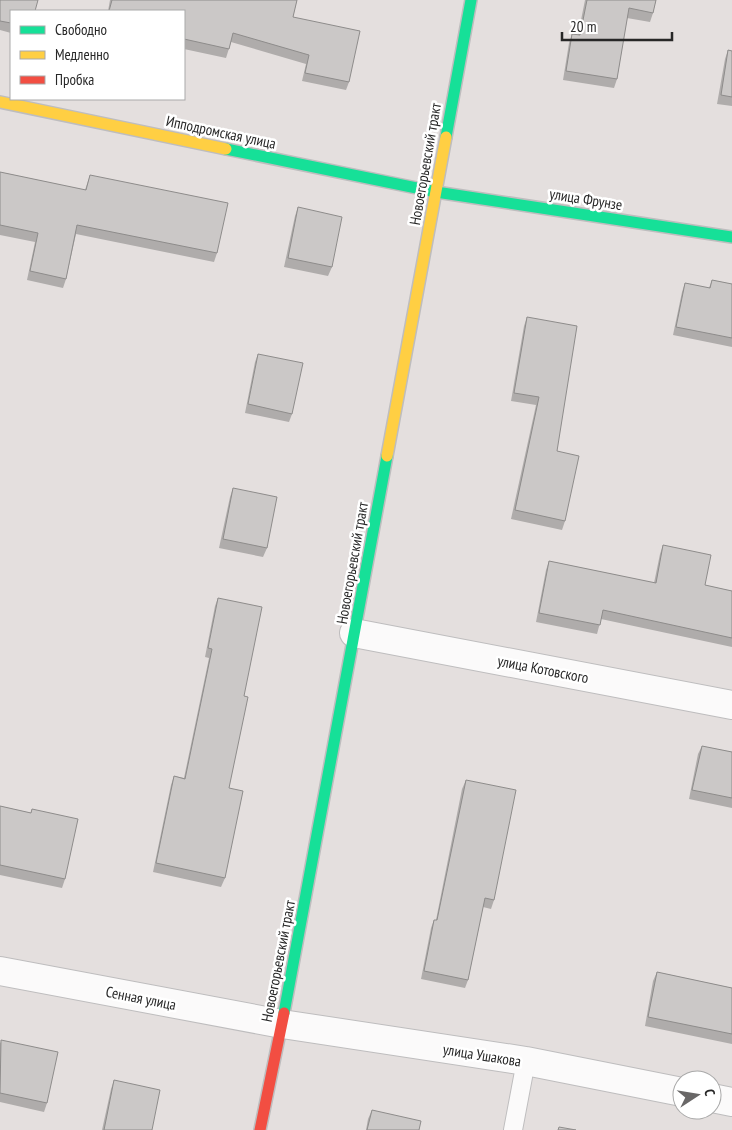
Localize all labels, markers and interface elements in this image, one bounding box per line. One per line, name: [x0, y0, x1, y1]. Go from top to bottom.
legend: [10, 10, 185, 100]
scale bar: [562, 10, 672, 42]
text: 20 m: [570, 17, 596, 36]
text: Свободно: [55, 20, 107, 39]
text: Медленно: [55, 45, 109, 64]
text: Пробка: [55, 70, 94, 89]
street label: Новоегорьевский тракт: [405, 101, 445, 227]
street label: Ипподромская улица: [164, 111, 278, 153]
street label: улица Фрунзе: [548, 184, 624, 214]
street label: Новоегорьевский тракт: [332, 500, 372, 626]
street label: улица Котовского: [496, 651, 590, 687]
street label: Новоегорьевский тракт: [257, 898, 299, 1024]
street label: Сенная улица: [104, 982, 178, 1014]
street label: улица Ушакова: [442, 1039, 522, 1071]
north arrow: [672, 1070, 722, 1120]
text: С: [700, 1087, 719, 1098]

